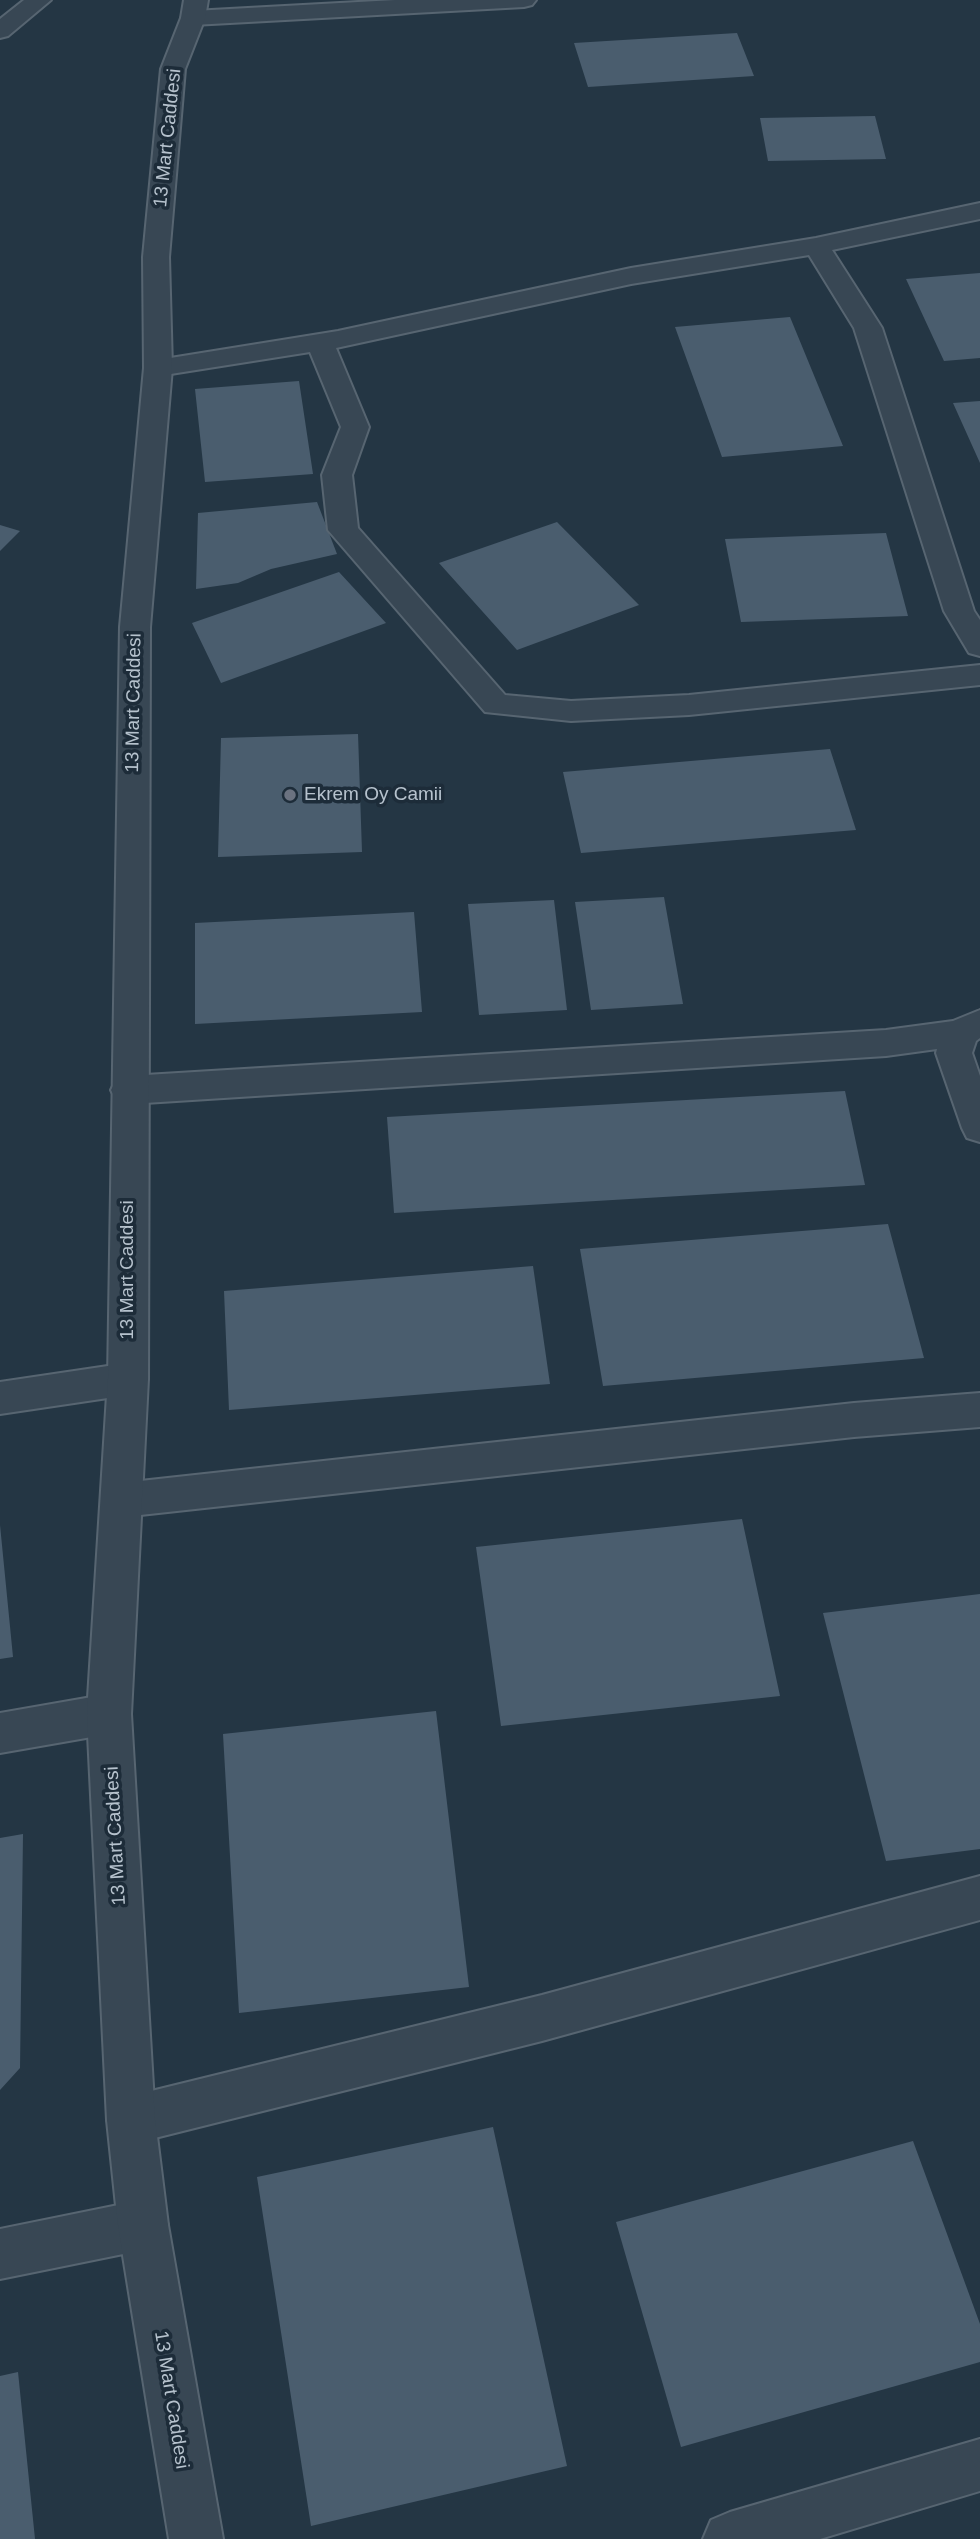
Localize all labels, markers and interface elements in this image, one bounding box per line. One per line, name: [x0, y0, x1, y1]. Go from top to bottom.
street label: 13 Mart Caddesi: [149, 67, 187, 209]
street label: 13 Mart Caddesi: [121, 633, 147, 773]
place label: Ekrem Oy Camii: [304, 784, 442, 806]
marker: Ekrem Oy Camii: [282, 787, 298, 803]
street label: 13 Mart Caddesi: [117, 1200, 139, 1340]
street label: 13 Mart Caddesi: [101, 1766, 131, 1906]
street label: 13 Mart Caddesi: [149, 2329, 193, 2471]

